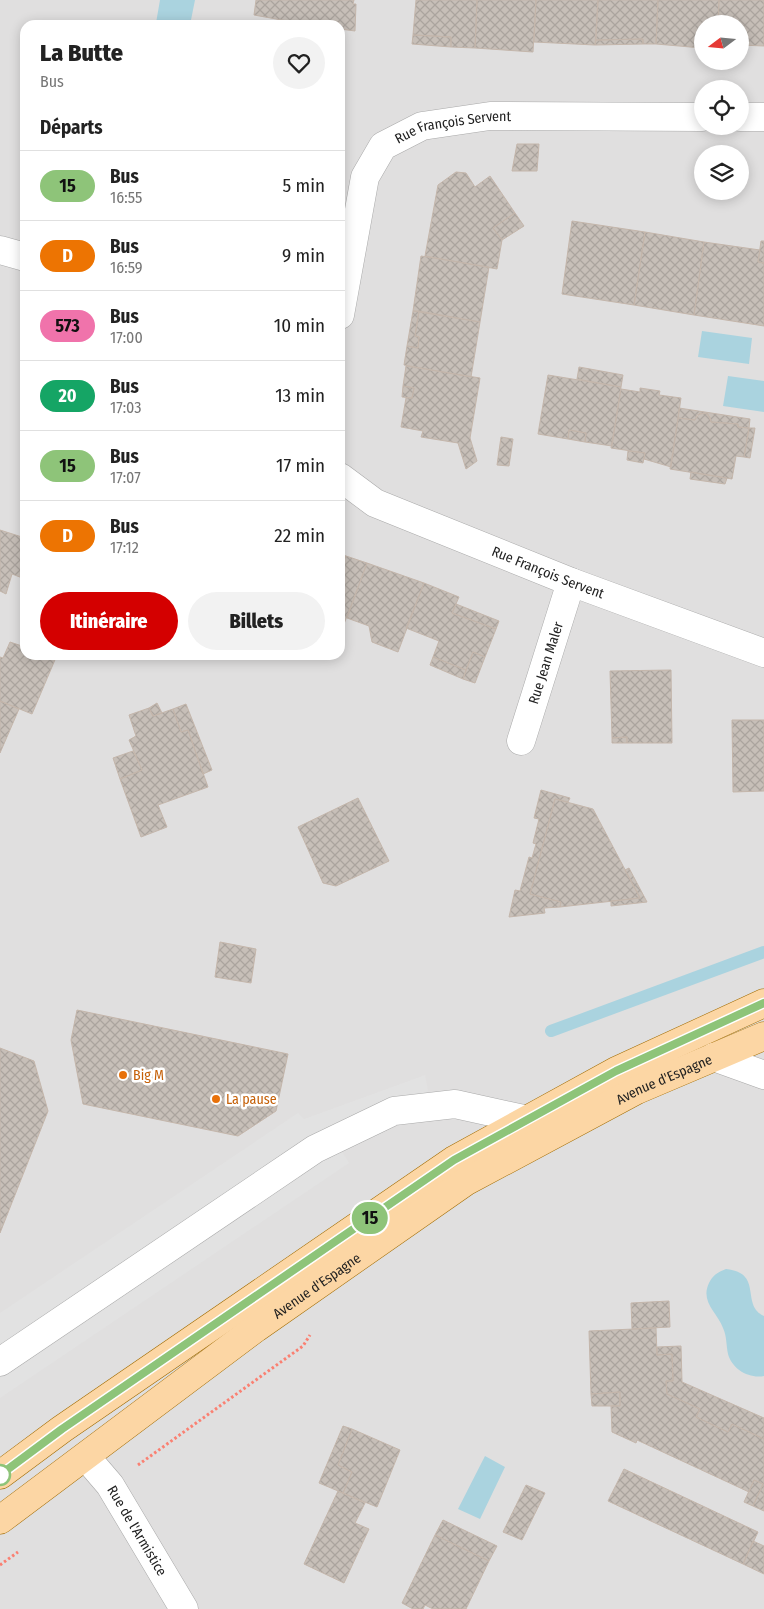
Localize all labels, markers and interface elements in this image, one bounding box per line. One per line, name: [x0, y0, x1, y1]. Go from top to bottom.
north arrow: [694, 15, 749, 70]
map controls: [694, 15, 749, 200]
button: heart: [273, 37, 325, 89]
text: La Butte: [40, 39, 123, 67]
text: Bus: [40, 72, 64, 91]
button: locate: [694, 80, 749, 135]
street label: Rue François Servent: [392, 108, 511, 148]
text: Départs: [40, 116, 103, 139]
button: layers: [694, 145, 749, 200]
text: Bus: [110, 165, 139, 188]
text: 5 min: [282, 174, 325, 197]
text: 15: [59, 175, 76, 197]
text: 16:55: [110, 188, 142, 207]
text: Bus: [110, 235, 139, 258]
text: 9 min: [282, 244, 325, 267]
text: D: [62, 245, 73, 267]
text: 16:59: [110, 258, 143, 277]
text: Bus: [110, 305, 139, 328]
text: 10 min: [274, 314, 325, 337]
text: 573: [55, 315, 80, 337]
text: 17:00: [110, 328, 143, 347]
text: Bus: [110, 375, 139, 398]
text: 13 min: [275, 384, 325, 407]
text: 20: [58, 385, 77, 407]
text: 17:03: [110, 398, 142, 417]
text: Bus: [110, 445, 139, 468]
text: 17 min: [276, 454, 325, 477]
text: 15: [59, 455, 76, 477]
text: 17:07: [110, 468, 141, 487]
text: Bus: [110, 515, 139, 538]
text: 22 min: [274, 524, 325, 547]
text: D: [62, 525, 73, 547]
text: 17:12: [110, 538, 139, 557]
street label: Rue François Servent: [489, 543, 607, 603]
button: Itinéraire: [40, 592, 178, 650]
button: Billets: [188, 592, 325, 650]
street label: Rue Jean Maler: [525, 619, 567, 706]
street label: Avenue d'Espagne: [613, 1051, 715, 1109]
place label: Big M: [133, 1067, 164, 1084]
marker: Big M: [117, 1069, 129, 1081]
place label: La pause: [226, 1091, 277, 1108]
marker: La pause: [210, 1093, 222, 1105]
line badge: 15: [348, 1202, 392, 1234]
text: 15: [362, 1207, 378, 1229]
street label: Avenue d'Espagne: [270, 1249, 364, 1323]
unlabelled marker: [0, 1464, 11, 1486]
street label: Rue de l'Armistice: [103, 1483, 170, 1579]

